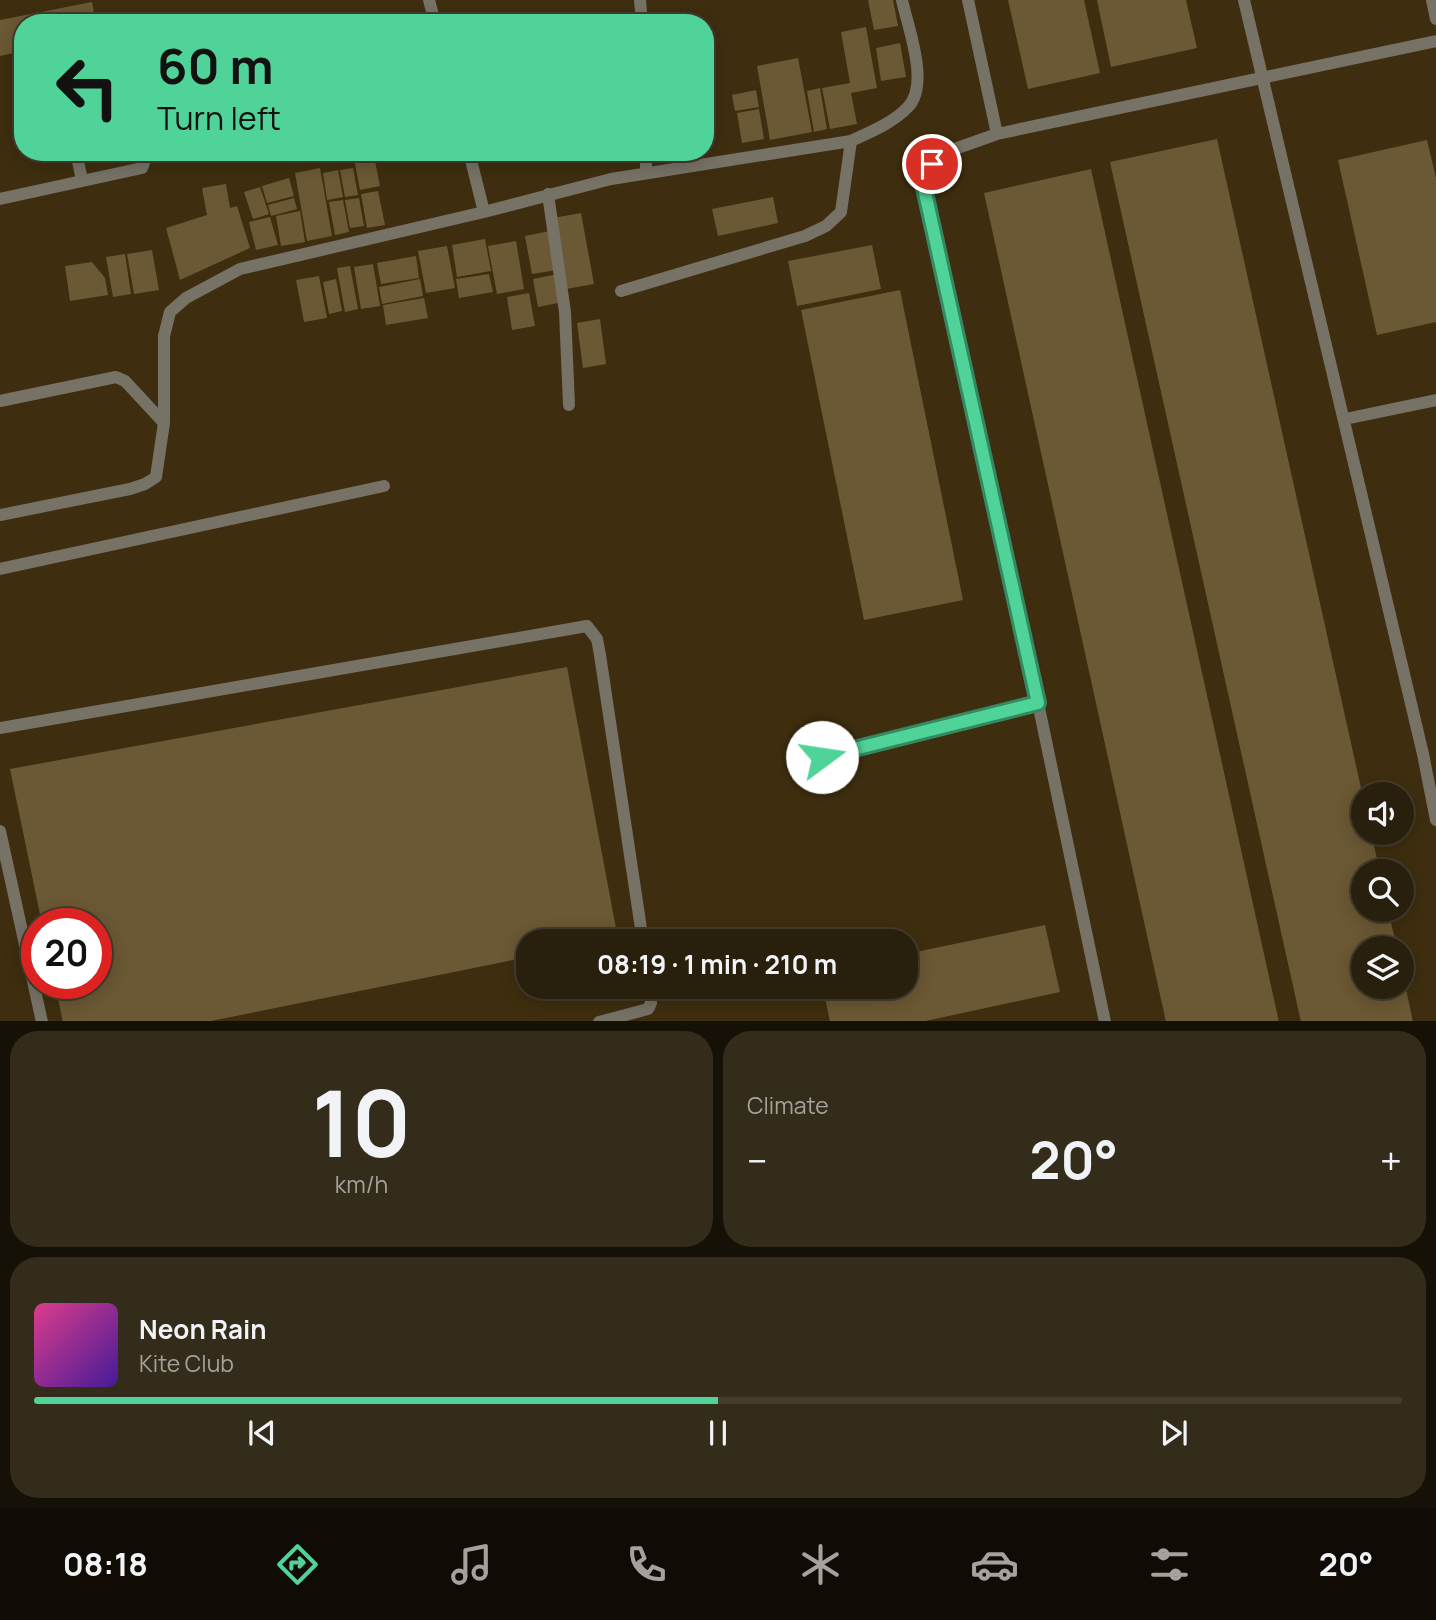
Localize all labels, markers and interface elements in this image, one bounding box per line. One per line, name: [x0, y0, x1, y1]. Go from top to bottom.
text: 60 m: [157, 32, 274, 99]
icon: left: [42, 42, 133, 133]
text: Turn left: [157, 96, 281, 140]
pin: [902, 134, 962, 194]
icon: arrive: [913, 145, 951, 183]
position arrow: [785, 720, 859, 794]
map controls: [1351, 782, 1414, 999]
button: sound: [1351, 782, 1414, 845]
button: search: [1351, 859, 1414, 922]
speed limit sign: 20: [21, 908, 112, 999]
button: layers: [1351, 936, 1414, 999]
text: 08:19 · 1 min · 210 m: [597, 946, 837, 982]
text: 10: [312, 1060, 411, 1184]
text: Climate: [747, 1089, 829, 1121]
text: 20°: [1030, 1124, 1118, 1195]
text: −: [747, 1134, 768, 1186]
text: +: [1380, 1134, 1402, 1186]
text: km/h: [335, 1168, 388, 1200]
text: Neon Rain: [139, 1311, 267, 1347]
text: Kite Club: [139, 1347, 234, 1379]
icon: previous: [243, 1414, 281, 1452]
icon: pause: [699, 1414, 737, 1452]
icon: next: [1155, 1414, 1193, 1452]
icon: directions: [273, 1540, 322, 1589]
icon: music: [447, 1540, 496, 1589]
icon: phone: [622, 1540, 671, 1589]
icon: climate: [796, 1540, 845, 1589]
icon: car: [970, 1540, 1019, 1589]
icon: filters: [1145, 1540, 1194, 1589]
text: 08:18: [63, 1542, 148, 1586]
text: 20°: [1319, 1542, 1373, 1586]

